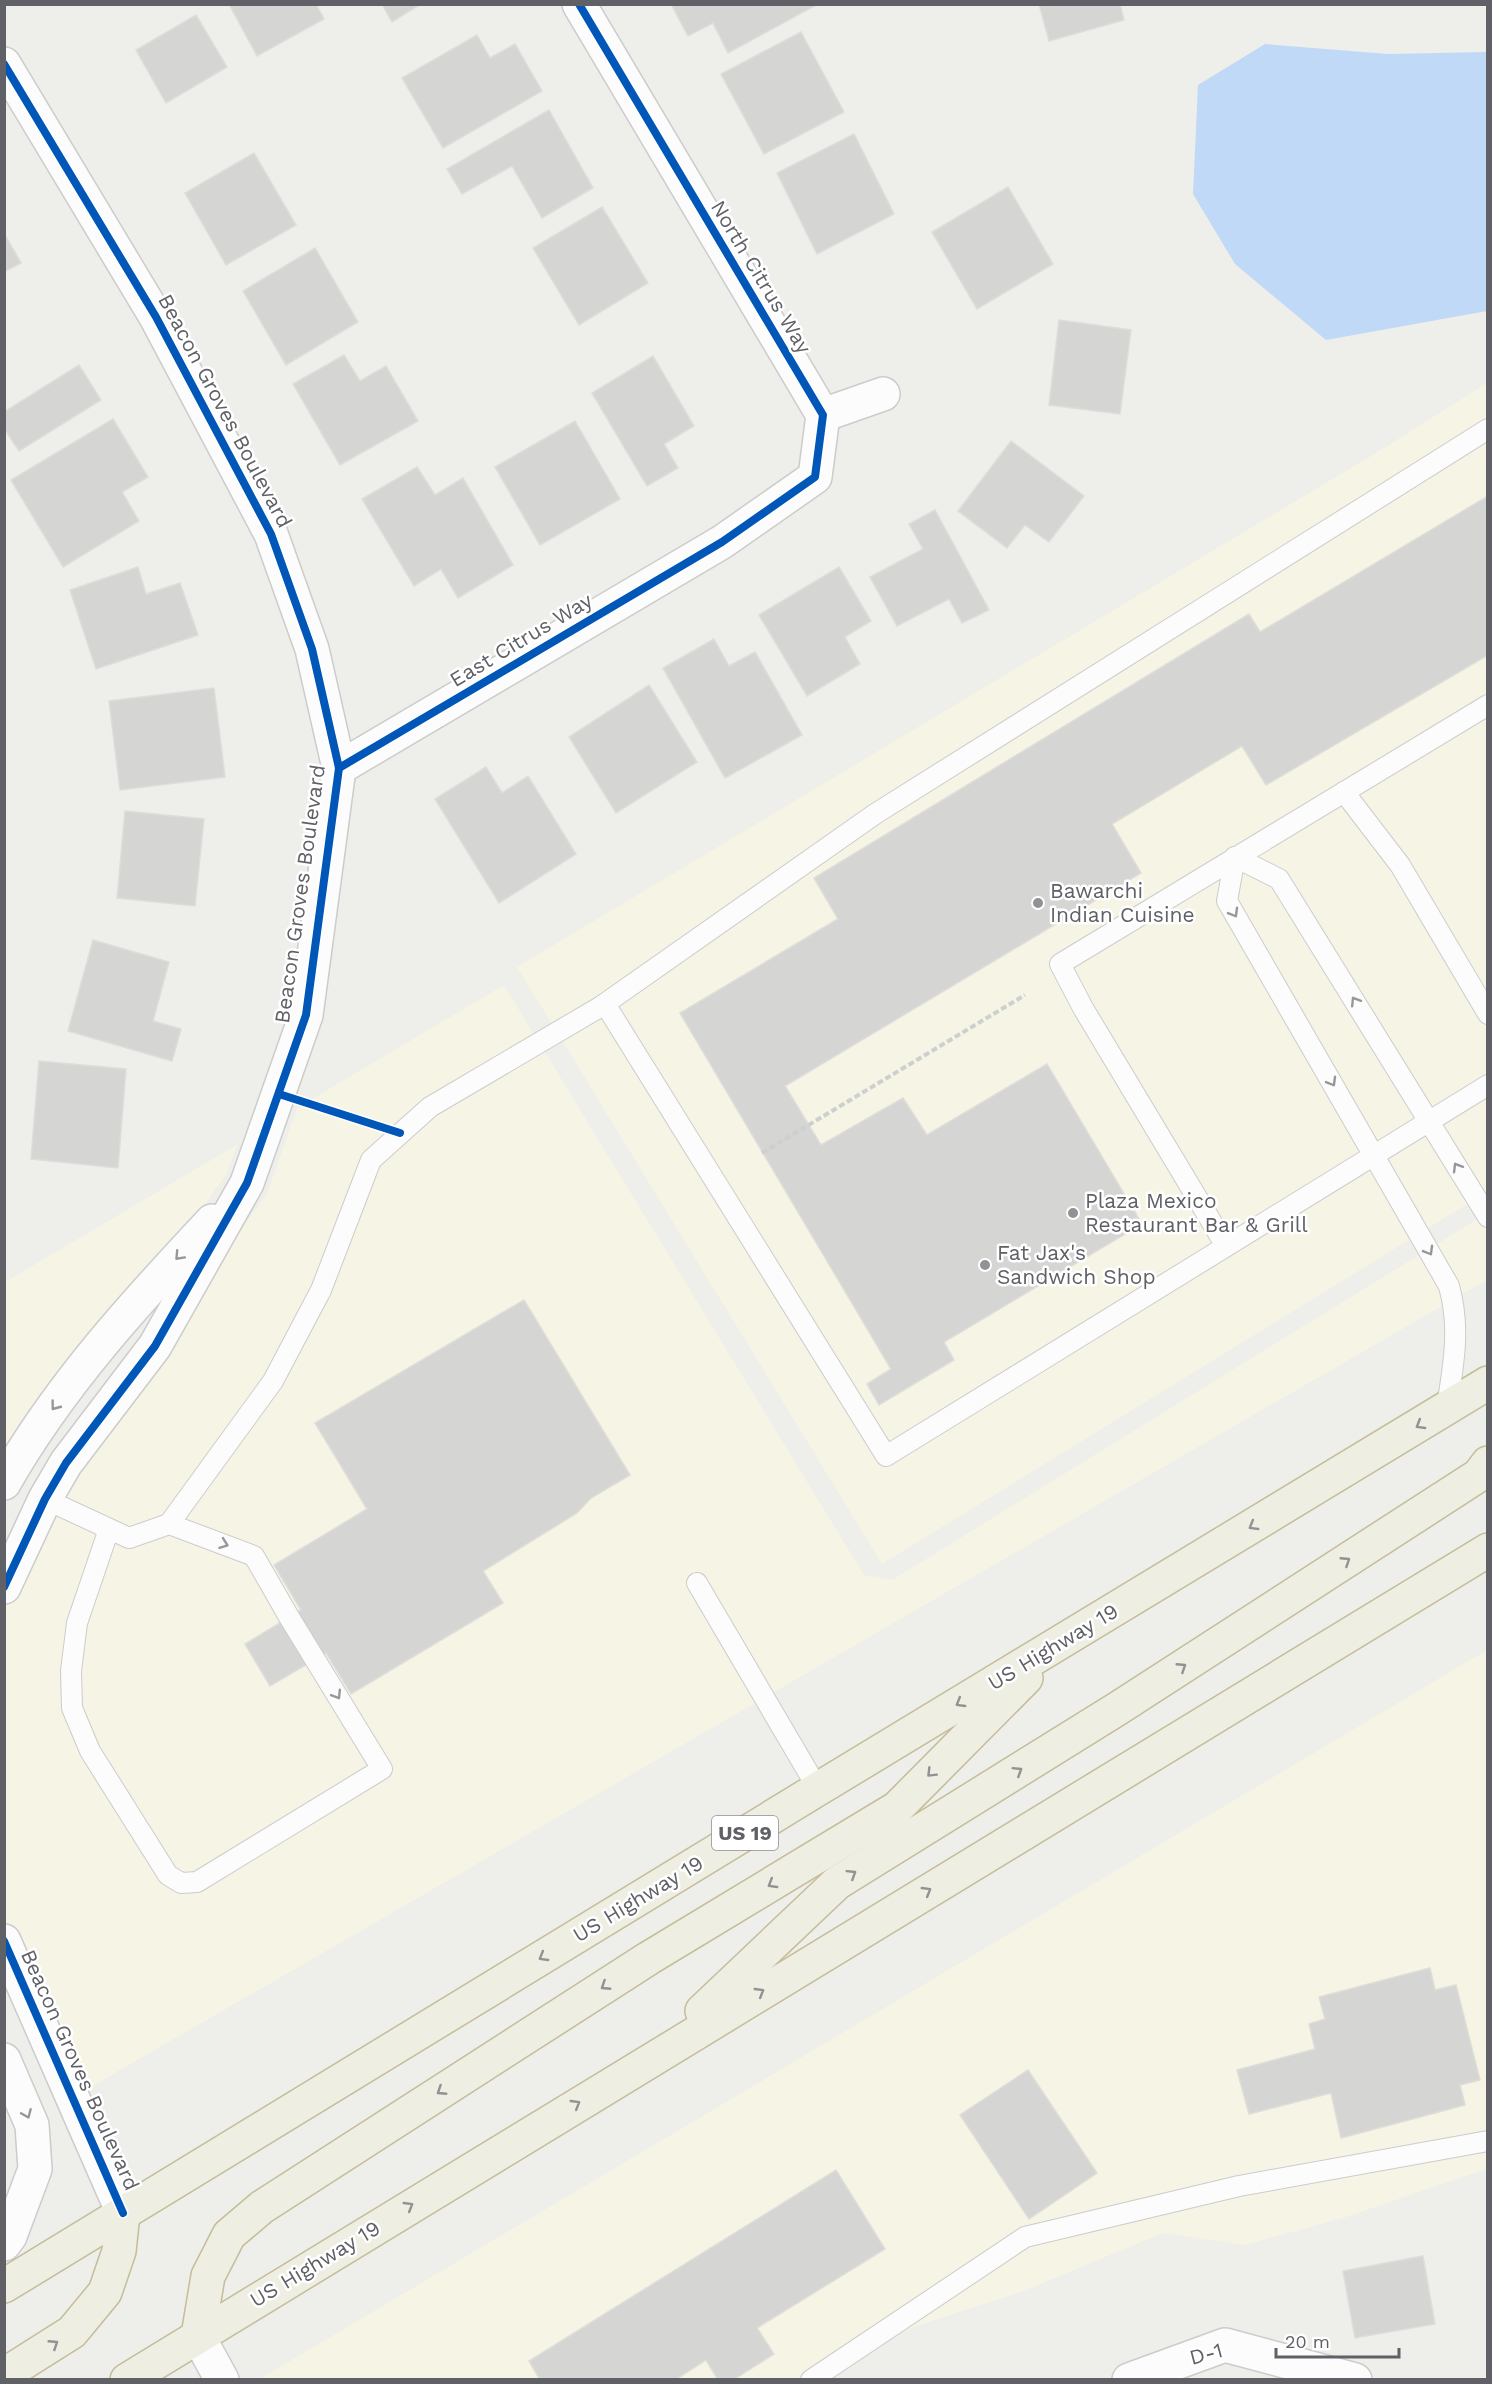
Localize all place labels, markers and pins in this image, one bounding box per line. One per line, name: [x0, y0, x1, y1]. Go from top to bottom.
place label: Bawarchi Indian Cuisine: [1050, 878, 1195, 927]
marker: Bawarchi Indian Cuisine: [1031, 896, 1045, 910]
place label: Plaza Mexico Restaurant Bar & Grill: [1085, 1188, 1308, 1237]
marker: Plaza Mexico Restaurant Bar & Grill: [1066, 1206, 1080, 1220]
place label: Fat Jax's Sandwich Shop: [997, 1240, 1156, 1289]
marker: Fat Jax's Sandwich Shop: [978, 1258, 992, 1272]

